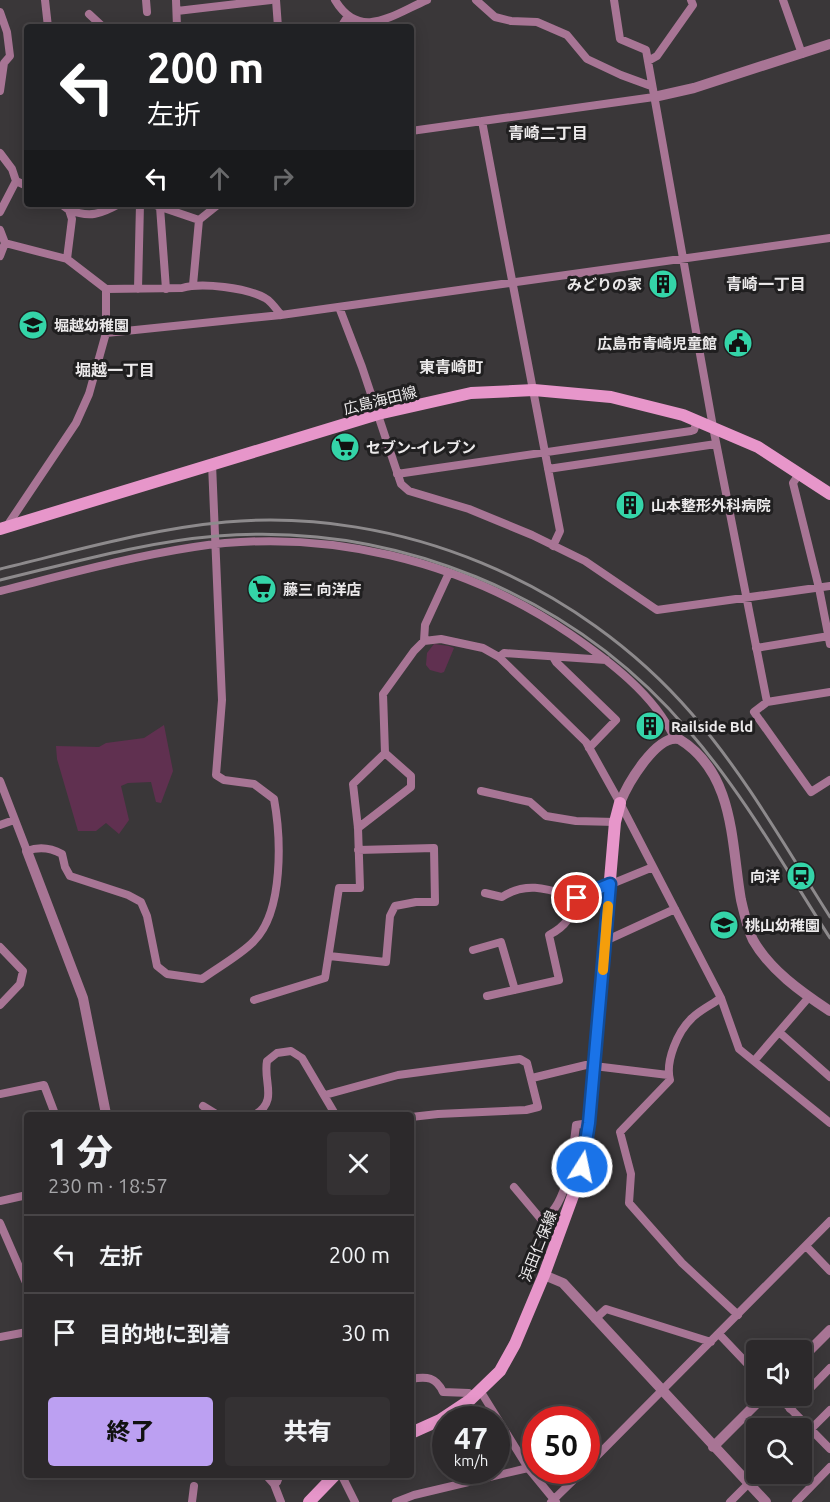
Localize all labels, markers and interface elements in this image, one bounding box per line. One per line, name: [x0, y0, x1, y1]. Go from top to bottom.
text: 200 m: [147, 44, 264, 91]
icon: left: [48, 48, 126, 126]
text: 左折: [147, 99, 201, 129]
district label: 青崎二丁目: [508, 124, 588, 142]
icon: left: [140, 162, 173, 195]
icon: ahead: [203, 162, 236, 195]
icon: right: [266, 162, 299, 195]
building icon: みどりの家: [647, 268, 679, 300]
district label: 青崎一丁目: [726, 275, 806, 293]
place label: みどりの家: [567, 276, 642, 293]
school or university icon: 堀越幼稚園: [17, 309, 49, 341]
place label: 堀越幼稚園: [54, 317, 129, 334]
public building icon: 広島市青崎児童館: [722, 327, 754, 359]
place label: 広島市青崎児童館: [597, 335, 717, 352]
district label: 東青崎町: [419, 358, 483, 376]
district label: 堀越一丁目: [75, 361, 155, 379]
street label: 広島海田線: [342, 383, 418, 417]
supermarket icon: セブン-イレブン: [329, 431, 361, 463]
place label: セブン-イレブン: [366, 439, 476, 456]
building icon: 山本整形外科病院: [614, 489, 646, 521]
place label: 山本整形外科病院: [651, 497, 771, 514]
supermarket icon: 藤三 向洋店: [246, 573, 278, 605]
place label: 藤三 向洋店: [283, 581, 362, 598]
building icon: Railside Bld: [634, 710, 666, 742]
place label: Railside Bld: [671, 718, 753, 735]
station icon: 向洋: [785, 860, 817, 892]
place label: 向洋: [750, 868, 780, 885]
pin: [551, 872, 602, 923]
icon: arrive: [560, 881, 593, 914]
school or university icon: 桃山幼稚園: [708, 909, 740, 941]
place label: 桃山幼稚園: [745, 917, 820, 934]
text: 1 分: [48, 1131, 113, 1172]
button: close: [327, 1132, 390, 1195]
position arrow: [550, 1135, 614, 1199]
text: 230 m · 18:57: [48, 1174, 168, 1197]
street label: 浜田仁保線: [516, 1208, 560, 1284]
icon: left: [48, 1238, 81, 1271]
text: 200 m: [329, 1242, 390, 1267]
text: 左折: [99, 1243, 143, 1268]
icon: arrive: [48, 1316, 81, 1349]
text: 30 m: [341, 1320, 390, 1345]
text: 目的地に到着: [99, 1321, 231, 1346]
map controls: [746, 1340, 812, 1484]
button: sound: [746, 1340, 812, 1406]
button: 終了: [48, 1397, 213, 1466]
button: 共有: [225, 1397, 390, 1466]
speed limit sign: 50: [522, 1406, 600, 1484]
button: search: [746, 1418, 812, 1484]
text: 47: [454, 1421, 488, 1455]
text: km/h: [454, 1452, 488, 1469]

